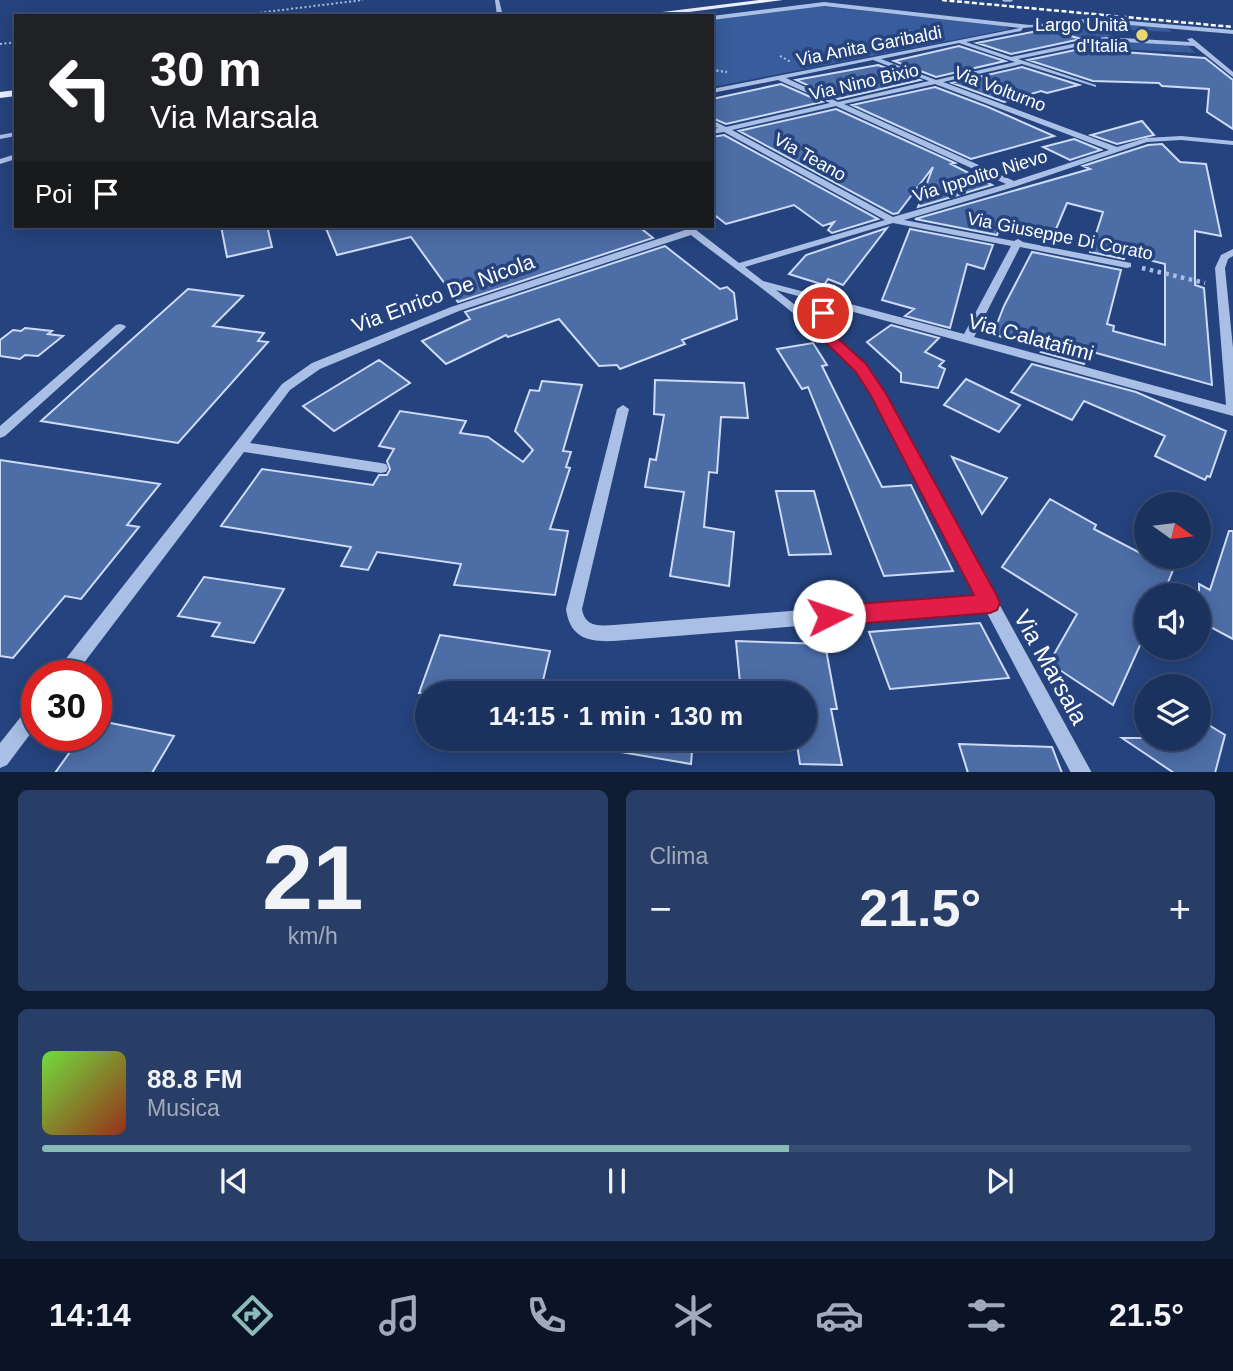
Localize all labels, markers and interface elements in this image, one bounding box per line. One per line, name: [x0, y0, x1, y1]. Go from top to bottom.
place label: Largo Unità d'Italia: [1035, 15, 1129, 56]
street label: Via Anita Garibaldi: [795, 22, 943, 70]
marker: Largo Unità d'Italia: [1134, 27, 1150, 43]
icon: left: [35, 42, 126, 133]
text: 30 m: [150, 42, 262, 96]
street label: Via Nino Bixio: [807, 60, 921, 104]
street label: Via Volturno: [951, 62, 1049, 116]
text: Via Marsala: [150, 99, 318, 135]
street label: Via Teano: [770, 129, 850, 185]
street label: Via Ippolito Nievo: [910, 146, 1050, 206]
icon: arrive: [87, 175, 125, 213]
text: Poi: [35, 179, 73, 209]
street label: Via Giuseppe Di Corato: [965, 208, 1155, 264]
street label: Via Enrico De Nicola: [349, 249, 538, 337]
pin: [793, 283, 853, 343]
icon: arrive: [804, 294, 842, 332]
street label: Via Calatafimi: [966, 309, 1096, 365]
north arrow: [1134, 492, 1211, 569]
map controls: [1134, 492, 1211, 751]
position arrow: [792, 579, 866, 653]
button: sound: [1134, 583, 1211, 660]
street label: Via Marsala: [1009, 605, 1094, 729]
speed limit sign: 30: [21, 660, 112, 751]
button: layers: [1134, 674, 1211, 751]
text: 14:15 · 1 min · 130 m: [489, 701, 743, 731]
text: 21: [262, 827, 363, 928]
text: Clima: [650, 843, 708, 869]
text: 21.5°: [859, 879, 981, 937]
text: −: [650, 888, 672, 930]
text: +: [1169, 888, 1191, 930]
text: km/h: [288, 923, 338, 949]
text: 88.8 FM: [147, 1064, 242, 1094]
text: Musica: [147, 1095, 220, 1121]
icon: previous: [215, 1162, 253, 1200]
icon: pause: [598, 1162, 636, 1200]
icon: next: [981, 1162, 1019, 1200]
icon: directions: [228, 1291, 277, 1340]
icon: music: [375, 1291, 424, 1340]
icon: phone: [522, 1291, 571, 1340]
icon: climate: [669, 1291, 718, 1340]
icon: car: [815, 1291, 864, 1340]
icon: filters: [962, 1291, 1011, 1340]
text: 14:14: [49, 1297, 131, 1333]
text: 21.5°: [1109, 1297, 1184, 1333]

